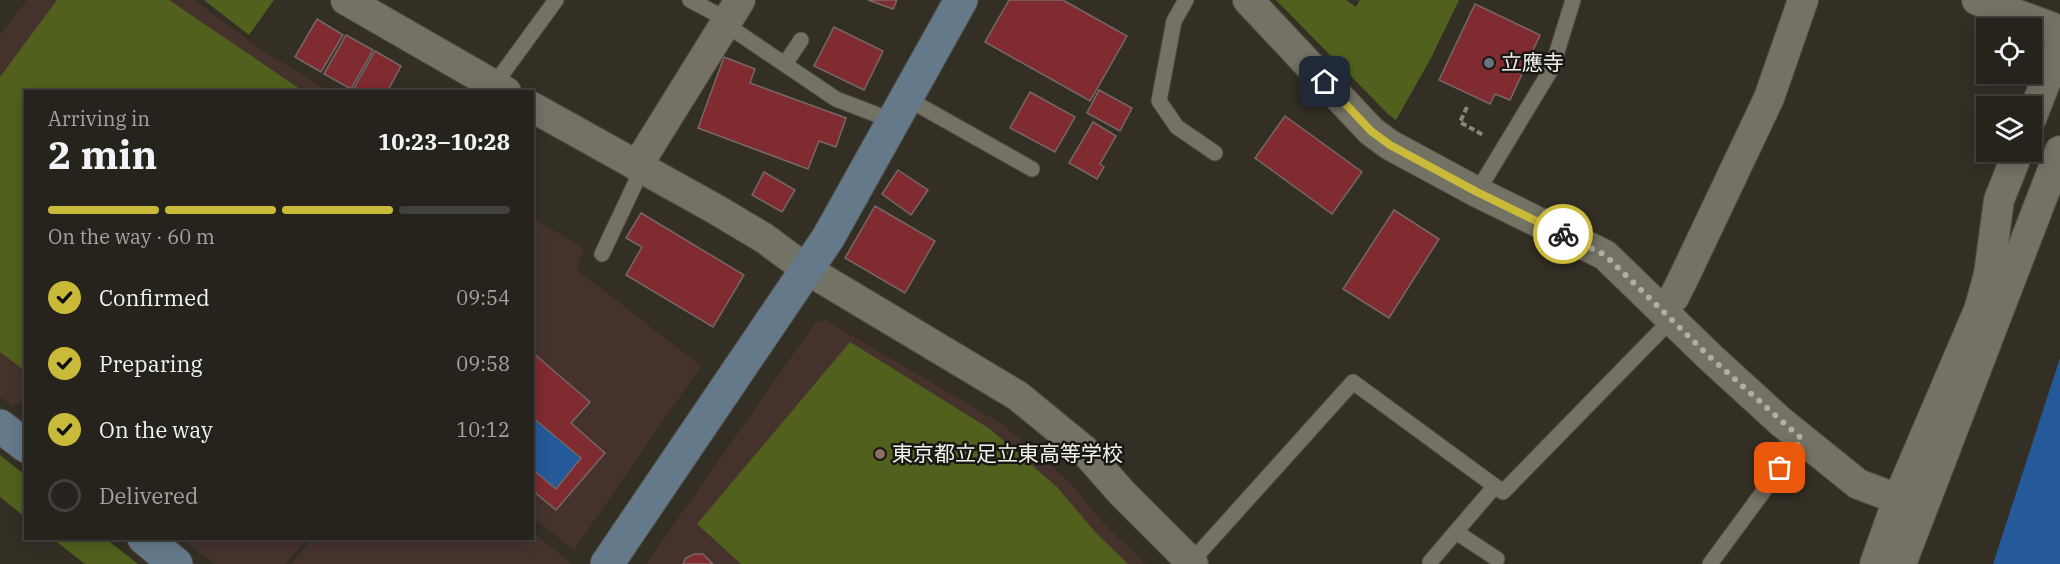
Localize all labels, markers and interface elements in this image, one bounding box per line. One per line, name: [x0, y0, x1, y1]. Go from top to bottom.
map controls: [1976, 18, 2042, 162]
button: locate: [1976, 18, 2042, 84]
place label: 立應寺: [1501, 48, 1564, 76]
pin: [1299, 56, 1350, 107]
marker: 立應寺: [1482, 56, 1496, 70]
icon: home: [1308, 65, 1341, 98]
button: layers: [1976, 96, 2042, 162]
text: Arriving in: [48, 105, 150, 132]
text: 10:23–10:28: [378, 127, 510, 156]
text: 2 min: [48, 129, 157, 180]
courier: [1533, 204, 1593, 264]
icon: bike: [1547, 218, 1580, 251]
text: On the way · 60 m: [48, 223, 215, 250]
icon: check: [48, 281, 81, 314]
text: Confirmed: [99, 283, 210, 312]
text: 09:54: [456, 284, 510, 311]
icon: check: [48, 347, 81, 380]
text: Preparing: [99, 349, 203, 378]
text: 09:58: [456, 350, 510, 377]
icon: check: [48, 413, 81, 446]
text: On the way: [99, 415, 213, 444]
text: 10:12: [456, 416, 510, 443]
place label: 東京都立足立東高等学校: [892, 439, 1123, 467]
pin: [1754, 442, 1805, 493]
marker: 東京都立足立東高等学校: [873, 447, 887, 461]
icon: bag: [1763, 451, 1796, 484]
text: Delivered: [99, 481, 198, 510]

